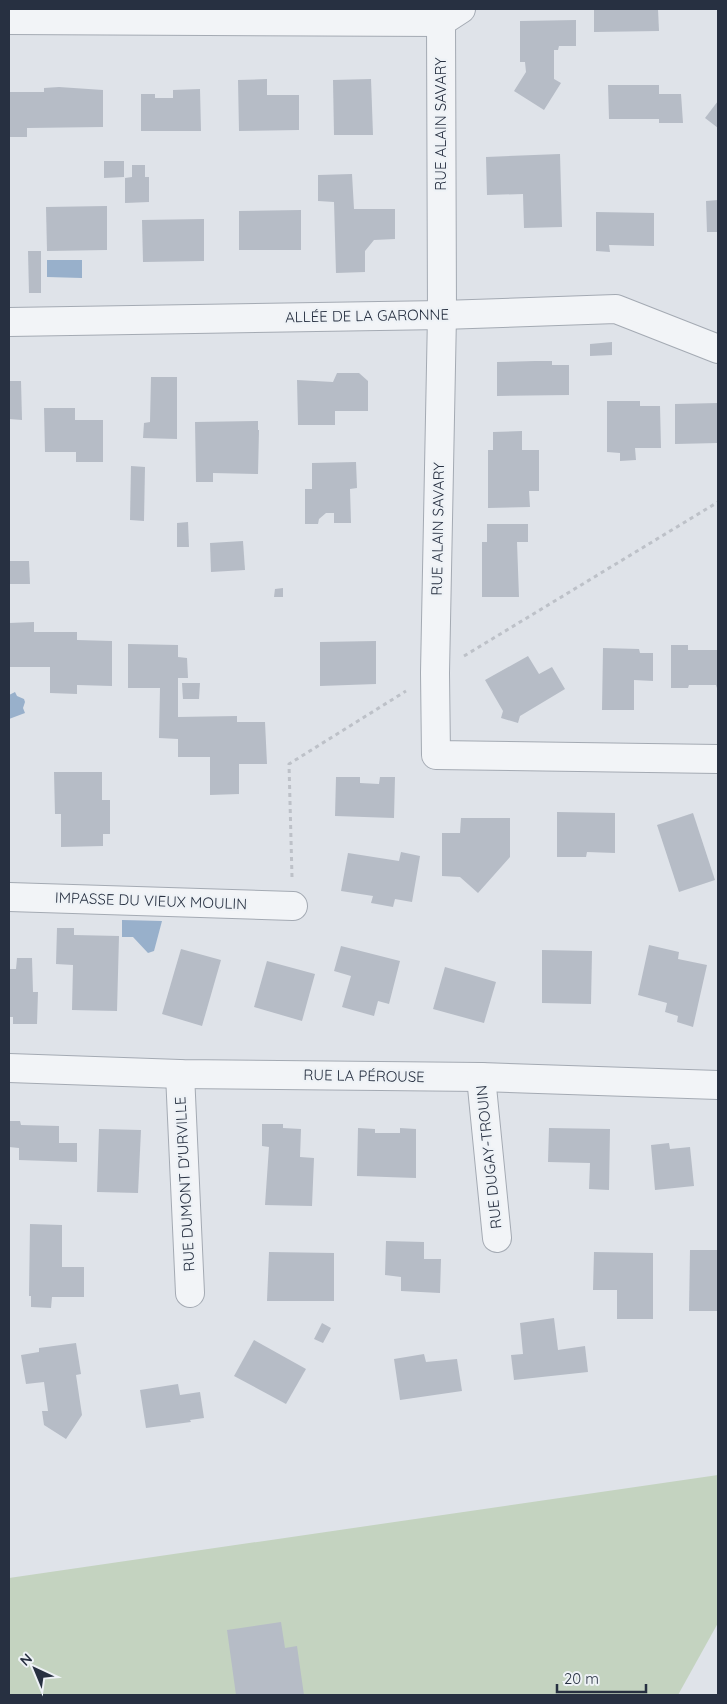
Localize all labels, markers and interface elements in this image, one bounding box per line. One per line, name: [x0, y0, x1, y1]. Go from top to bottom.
street label: RUE ALAIN SAVARY: [431, 57, 450, 191]
street label: ALLÉE DE LA GARONNE: [285, 305, 449, 326]
street label: RUE ALAIN SAVARY: [427, 461, 448, 596]
street label: IMPASSE DU VIEUX MOULIN: [55, 888, 248, 913]
street label: RUE LA PÉROUSE: [303, 1065, 425, 1086]
street label: RUE DUGAY-TROUIN: [472, 1084, 505, 1230]
street label: RUE DUMONT D'URVILLE: [170, 1096, 199, 1272]
north arrow: [10, 1644, 60, 1694]
text: N: [16, 1650, 36, 1670]
scale bar: [557, 1662, 646, 1694]
text: 20 m: [564, 1669, 599, 1688]

